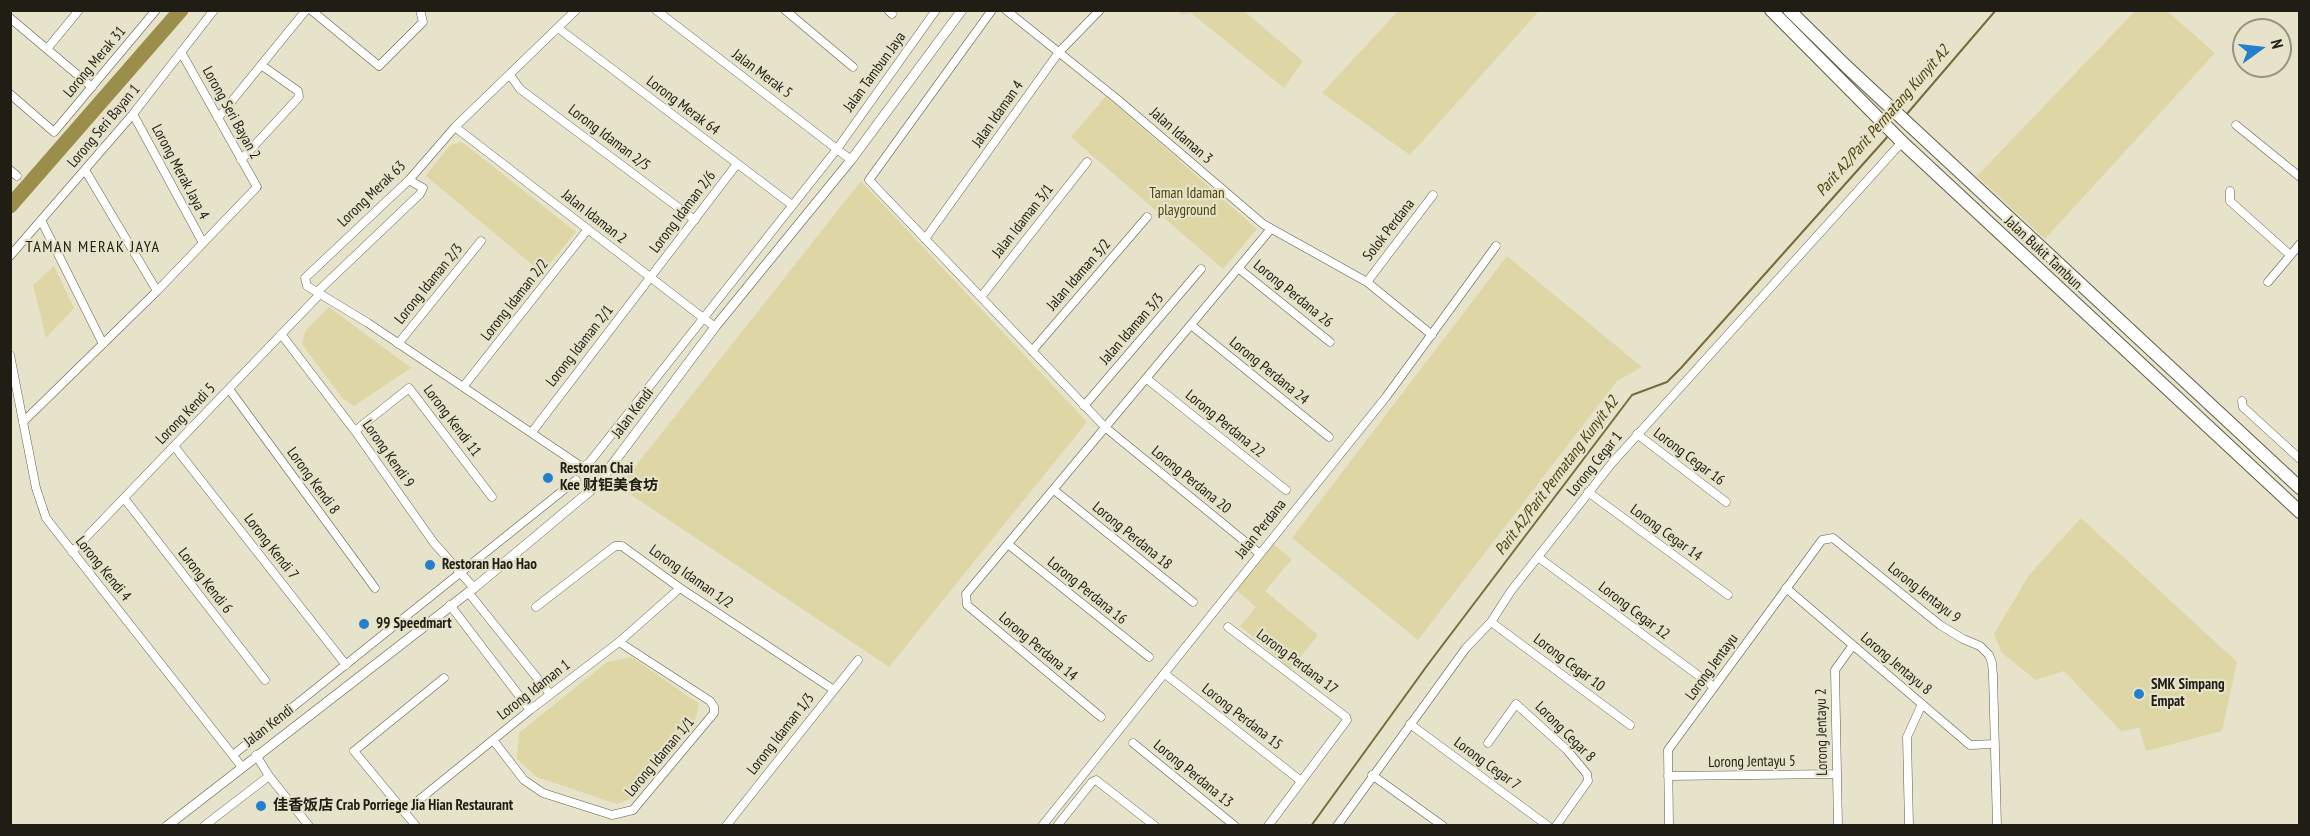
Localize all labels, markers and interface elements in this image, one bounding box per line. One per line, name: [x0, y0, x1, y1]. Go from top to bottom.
north arrow: [2232, 18, 2292, 78]
street label: Lorong Merak 31: [60, 23, 130, 101]
street label: Jalan Tambun Jaya: [840, 29, 910, 115]
text: N: [2267, 37, 2288, 51]
water label: Parit A2/Parit Permatang Kunyit A2: [1812, 42, 1954, 200]
street label: Jalan Merak 5: [728, 46, 796, 102]
street label: Lorong Seri Bayan 2: [198, 63, 264, 163]
street label: Lorong Merak 64: [643, 73, 723, 139]
street label: Jalan Idaman 4: [969, 77, 1027, 151]
street label: Lorong Seri Bayan 1: [64, 81, 144, 171]
street label: Lorong Idaman 2/5: [564, 101, 654, 175]
street label: Jalan Idaman 3: [1146, 104, 1216, 168]
street label: Lorong Merak Jaya 4: [147, 121, 213, 223]
street label: Lorong Merak 63: [334, 157, 410, 231]
street label: Lorong Idaman 2/6: [646, 167, 720, 257]
street label: Jalan Idaman 3/1: [989, 181, 1057, 261]
park label: Taman Idaman playground: [1149, 185, 1225, 220]
street label: Jalan Idaman 2: [558, 186, 630, 248]
street label: Solok Perdana: [1359, 195, 1419, 265]
street label: Jalan Bukit Tambun: [2000, 212, 2086, 294]
street label: Jalan Idaman 3/2: [1043, 236, 1115, 314]
district label: TAMAN MERAK JAYA: [25, 237, 161, 257]
street label: Lorong Idaman 2/3: [391, 240, 467, 328]
street label: Lorong Idaman 2/2: [478, 256, 552, 344]
street label: Lorong Perdana 26: [1250, 256, 1336, 332]
street label: Jalan Idaman 3/3: [1096, 290, 1168, 368]
street label: Lorong Idaman 2/1: [543, 302, 617, 390]
street label: Lorong Perdana 24: [1226, 333, 1312, 409]
street label: Lorong Kendi 5: [152, 380, 220, 448]
street label: Lorong Kendi 11: [419, 382, 485, 460]
street label: Jalan Kendi: [608, 384, 658, 442]
street label: Lorong Perdana 22: [1182, 386, 1268, 462]
water label: Parit A2/Parit Permatang Kunyit A2: [1491, 393, 1623, 559]
street label: Lorong Kendi 9: [358, 417, 418, 491]
street label: Lorong Cegar 16: [1650, 424, 1728, 490]
street label: Lorong Cegar 1: [1563, 428, 1627, 500]
street label: Lorong Perdana 20: [1148, 442, 1234, 518]
street label: Lorong Kendi 8: [283, 444, 343, 518]
place label: Restoran Chai Kee 财钜美食坊: [560, 460, 658, 495]
marker: Restoran Chai Kee 财钜美食坊: [541, 471, 555, 485]
street label: Jalan Perdana: [1232, 496, 1290, 562]
street label: Lorong Perdana 18: [1089, 498, 1175, 574]
street label: Lorong Cegar 14: [1626, 501, 1706, 565]
street label: Lorong Kendi 7: [240, 511, 302, 583]
street label: Lorong Kendi 4: [71, 533, 135, 605]
street label: Lorong Idaman 1/2: [646, 541, 736, 613]
street label: Lorong Kendi 6: [174, 545, 236, 617]
street label: Lorong Perdana 16: [1044, 553, 1130, 629]
place label: Restoran Hao Hao: [442, 556, 537, 574]
marker: Restoran Hao Hao: [423, 558, 437, 572]
street label: Lorong Jentayu 9: [1884, 559, 1964, 627]
street label: Lorong Cegar 12: [1595, 578, 1673, 644]
street label: Lorong Perdana 14: [995, 609, 1081, 685]
place label: 99 Speedmart: [376, 615, 451, 633]
marker: 99 Speedmart: [357, 617, 371, 631]
street label: Lorong Perdana 17: [1253, 626, 1341, 698]
street label: Lorong Jentayu 8: [1857, 629, 1935, 699]
street label: Lorong Cegar 10: [1530, 630, 1608, 696]
street label: Lorong Jentayu: [1682, 630, 1742, 704]
street label: Lorong Idaman 1: [494, 656, 574, 724]
place label: SMK Simpang Empat: [2151, 676, 2225, 711]
street label: Lorong Perdana 15: [1198, 680, 1286, 754]
marker: SMK Simpang Empat: [2132, 687, 2146, 701]
street label: Lorong Jentayu 2: [1812, 688, 1832, 776]
street label: Lorong Idaman 1/3: [744, 690, 818, 778]
street label: Lorong Cegar 8: [1531, 698, 1599, 766]
street label: Jalan Kendi: [241, 701, 297, 751]
street label: Lorong Idaman 1/1: [622, 714, 698, 800]
street label: Lorong Cegar 7: [1450, 734, 1524, 794]
street label: Lorong Perdana 13: [1150, 736, 1236, 812]
street label: Lorong Jentayu 5: [1708, 752, 1796, 772]
place label: 佳香饭店 Crab Porriege Jia Hian Restaurant: [273, 797, 513, 815]
marker: 佳香饭店 Crab Porriege Jia Hian Restaurant: [254, 799, 268, 813]

